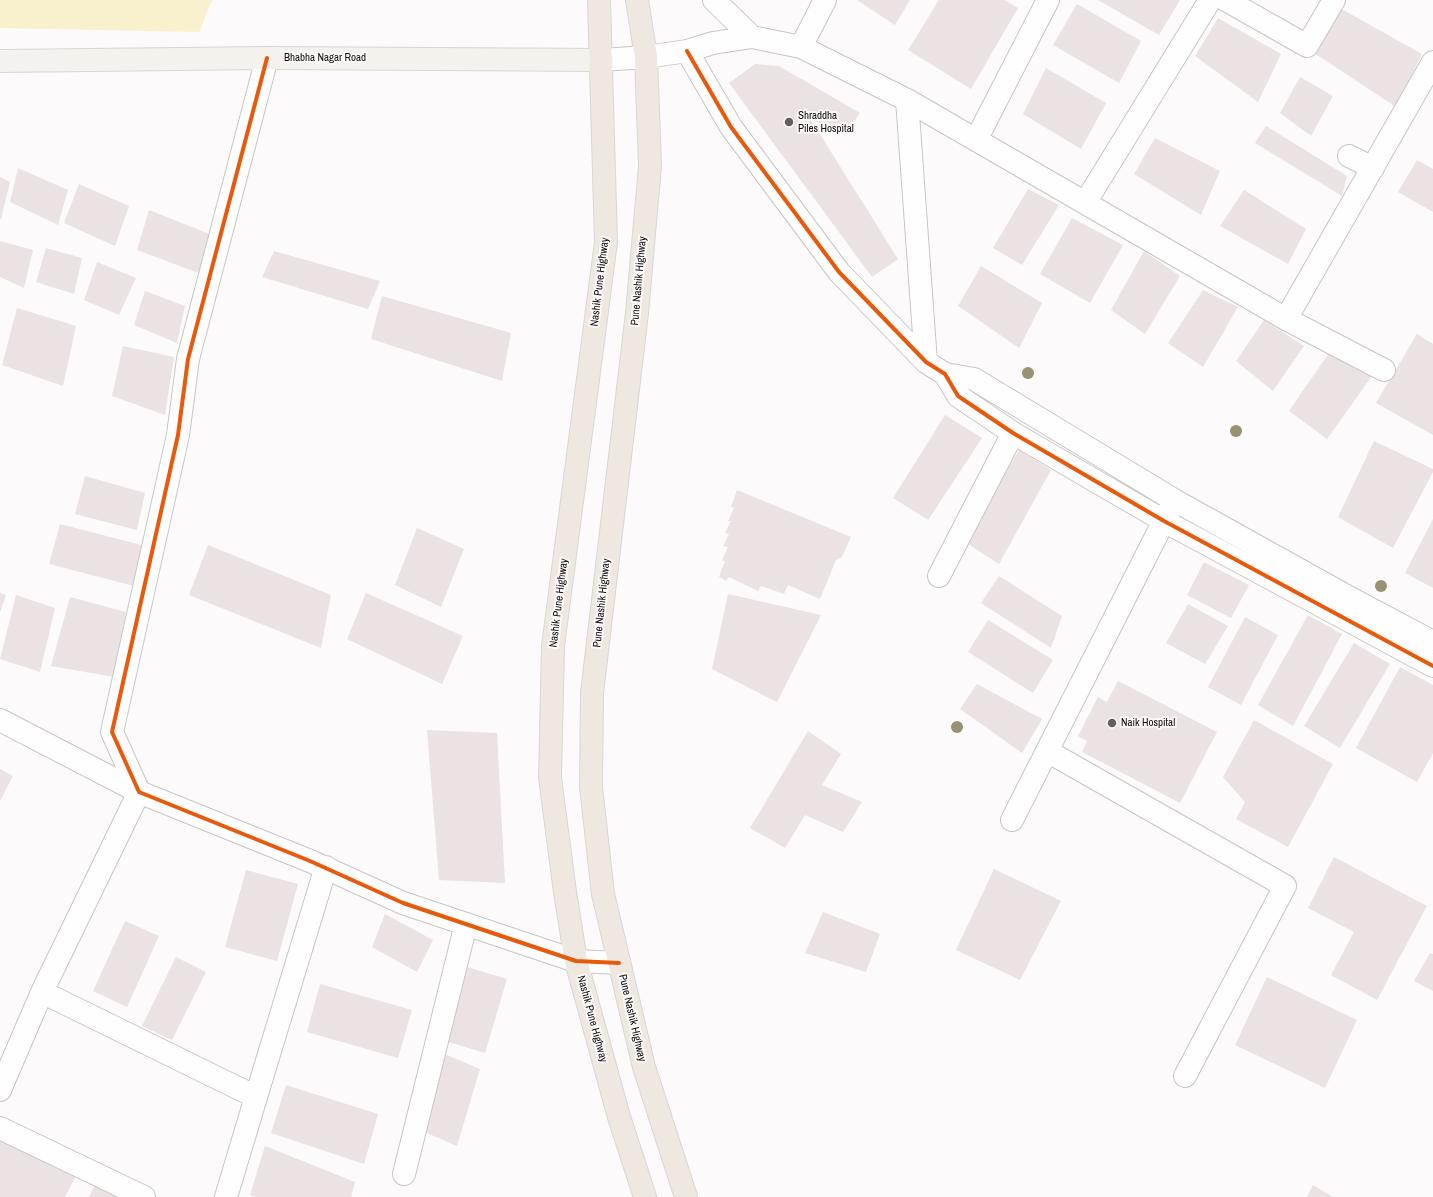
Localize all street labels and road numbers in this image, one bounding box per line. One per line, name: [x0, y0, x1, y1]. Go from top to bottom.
street label: Bhabha Nagar Road: [284, 51, 366, 65]
street label: Pune Nashik Highway: [629, 236, 649, 326]
street label: Nashik Pune Highway: [588, 237, 612, 327]
street label: Nashik Pune Highway: [547, 558, 571, 648]
street label: Pune Nashik Highway: [591, 558, 613, 648]
street label: Pune Nashik Highway: [616, 973, 648, 1063]
street label: Nashik Pune Highway: [574, 974, 610, 1064]

